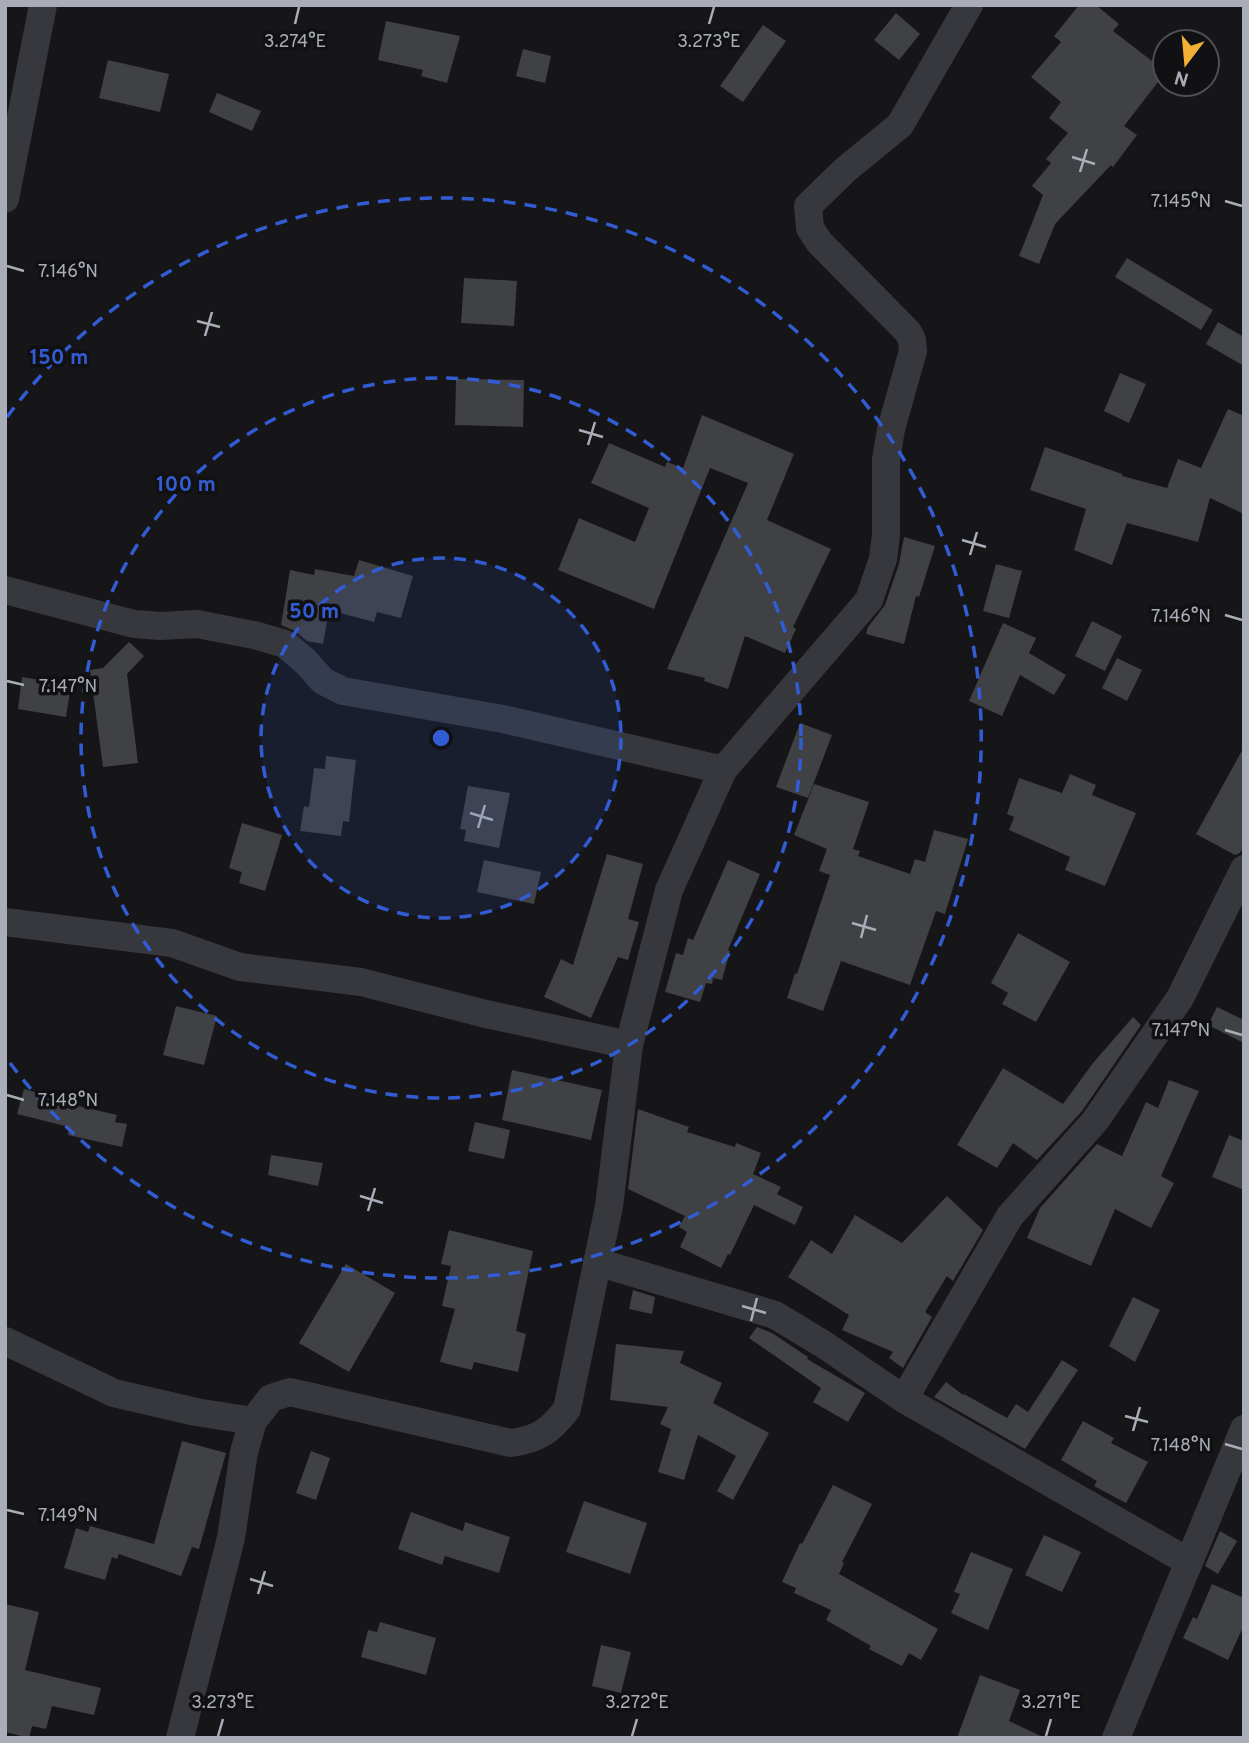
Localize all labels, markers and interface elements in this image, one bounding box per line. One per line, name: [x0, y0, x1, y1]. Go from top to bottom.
north arrow: [1151, 28, 1221, 98]
text: 3.274°E: [264, 31, 326, 54]
text: 3.273°E: [677, 31, 741, 54]
text: N: [1172, 64, 1192, 91]
text: 7.145°N: [1151, 191, 1211, 214]
text: 7.146°N: [38, 261, 98, 284]
text: 150 m: [30, 345, 88, 372]
text: 100 m: [156, 472, 216, 499]
text: 50 m: [289, 599, 339, 626]
text: 7.146°N: [1151, 606, 1211, 629]
text: 7.147°N: [39, 676, 97, 699]
centre of rings: [429, 726, 453, 750]
text: 7.147°N: [1152, 1020, 1210, 1043]
text: 7.148°N: [38, 1090, 98, 1113]
text: 7.148°N: [1151, 1435, 1211, 1458]
text: 7.149°N: [38, 1505, 98, 1528]
text: 3.273°E: [191, 1692, 255, 1715]
text: 3.272°E: [605, 1692, 669, 1715]
text: 3.271°E: [1021, 1692, 1081, 1715]

